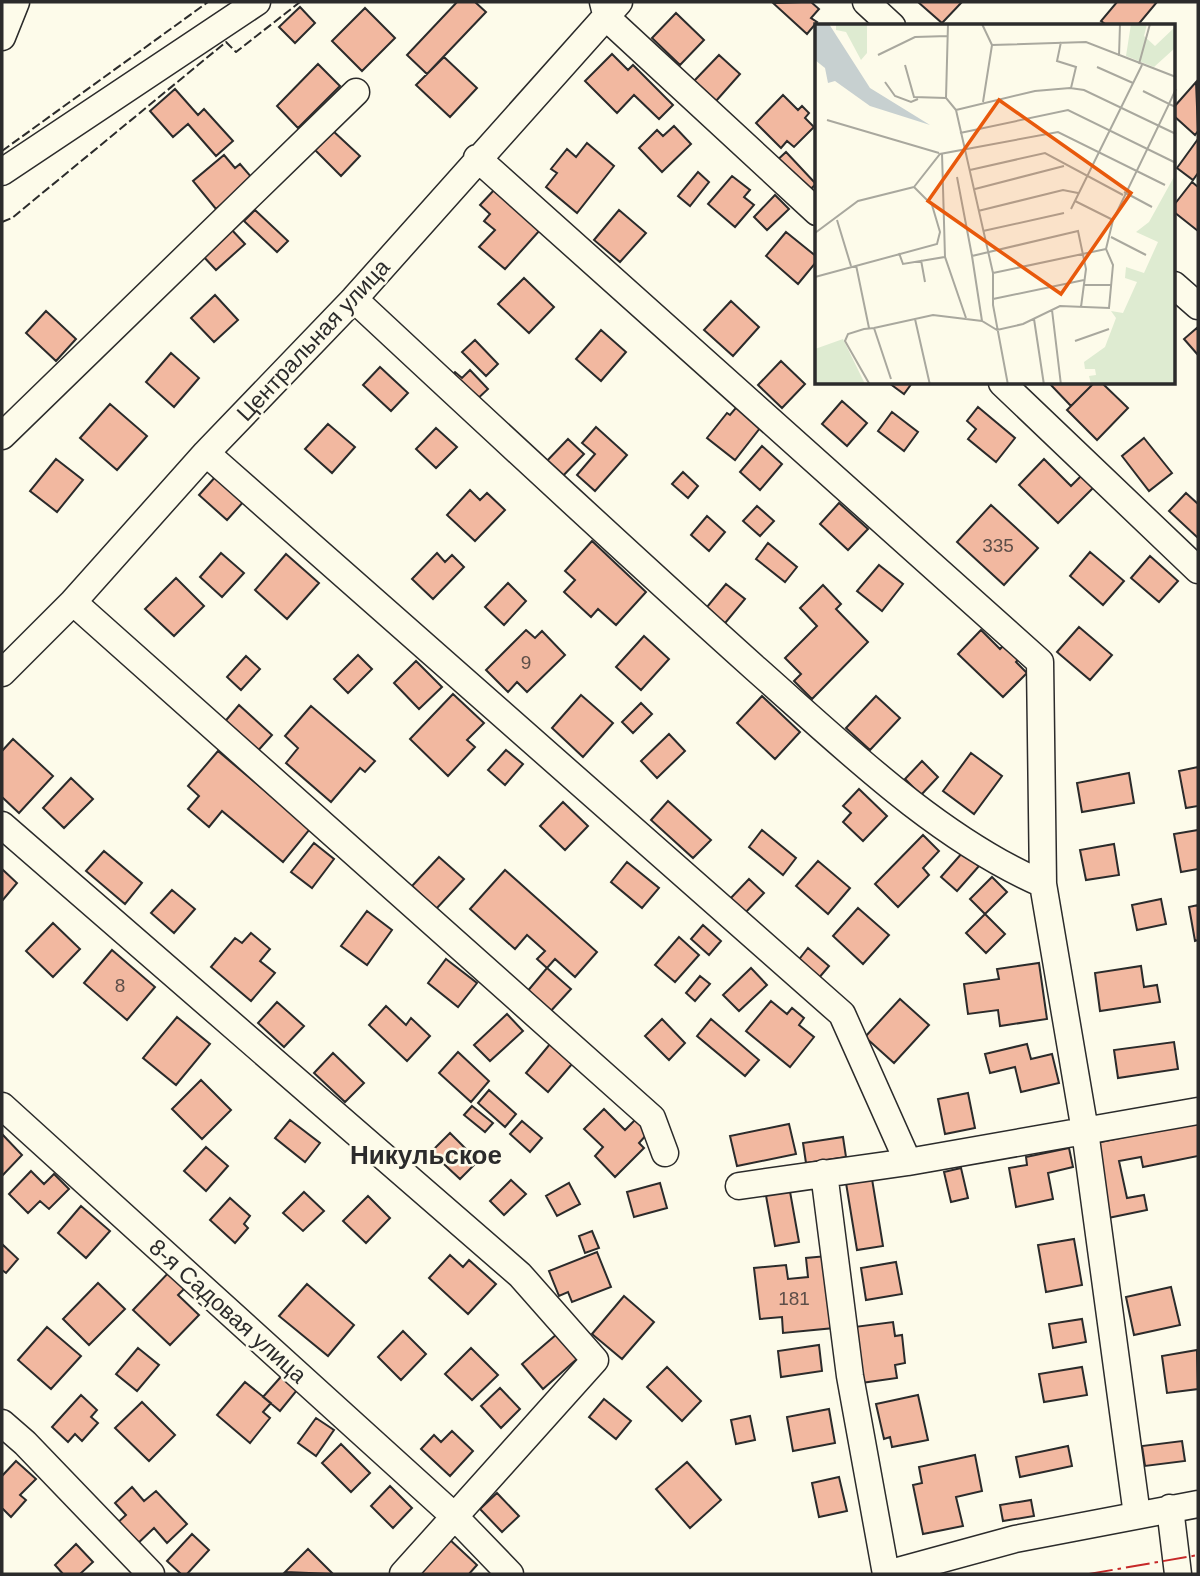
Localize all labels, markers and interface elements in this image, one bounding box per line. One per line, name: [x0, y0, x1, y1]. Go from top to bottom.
inset map: [815, 24, 1176, 385]
street label: Центральная улица: [231, 254, 395, 426]
house number: 335: [982, 535, 1014, 556]
house number: 9: [521, 652, 531, 673]
house number: 8: [115, 975, 125, 996]
district label: Никульское: [350, 1140, 502, 1170]
street label: 8-я Садовая улица: [144, 1234, 312, 1388]
house number: 181: [778, 1288, 810, 1309]

